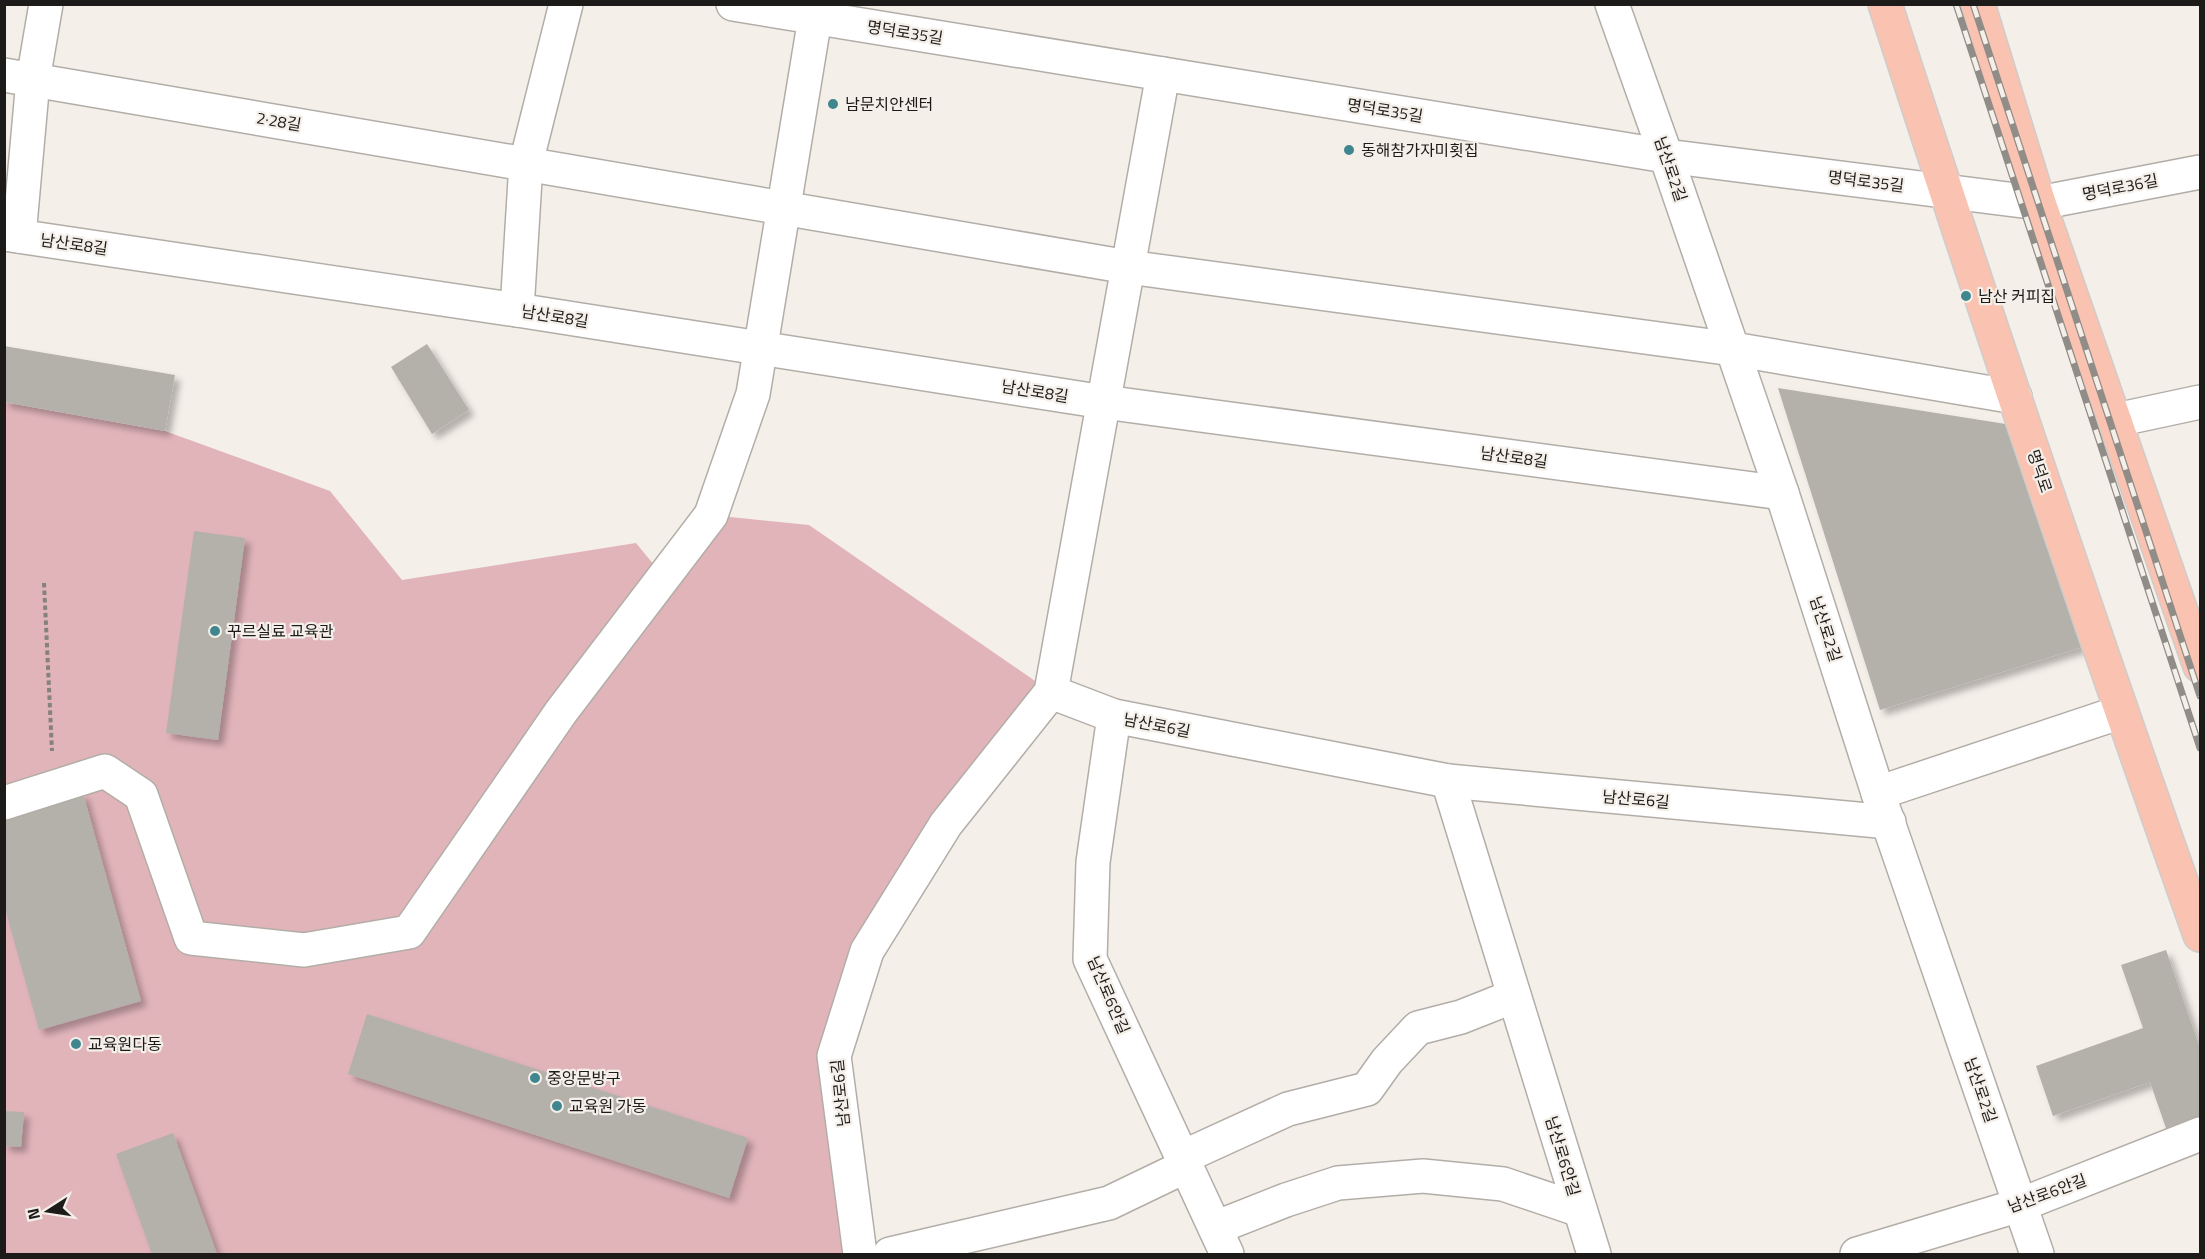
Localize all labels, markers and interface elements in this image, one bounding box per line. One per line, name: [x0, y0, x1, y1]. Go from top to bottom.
street label: 명덕로35길: [865, 14, 945, 50]
place label: 남문치안센터: [845, 92, 933, 116]
street label: 명덕로35길: [1345, 92, 1425, 128]
marker: 남문치안센터: [826, 97, 840, 111]
street label: 2·28길: [255, 105, 303, 137]
street label: 남산로2길: [1649, 133, 1693, 205]
place label: 동해참가자미횟집: [1361, 138, 1479, 162]
marker: 동해참가자미횟집: [1342, 143, 1356, 157]
street label: 명덕로35길: [1826, 164, 1906, 198]
street label: 명덕로36길: [2080, 168, 2160, 206]
street label: 남산로8길: [39, 227, 109, 261]
place label: 남산 커피집: [1978, 284, 2055, 308]
marker: 남산 커피집: [1959, 289, 1973, 303]
street label: 남산로8길: [520, 299, 590, 333]
street label: 남산로8길: [1000, 374, 1070, 408]
street label: 남산로8길: [1479, 440, 1549, 474]
street label: 명덕로: [2021, 446, 2059, 496]
street label: 남산로2길: [1804, 593, 1848, 665]
place label: 꾸르실료 교육관: [227, 619, 334, 643]
marker: 꾸르실료 교육관: [208, 624, 222, 638]
street label: 남산로6길: [1121, 707, 1193, 743]
street label: 남산로6길: [1601, 784, 1671, 814]
street label: 남산로6안길: [1082, 952, 1136, 1038]
place label: 교육원다동: [88, 1032, 162, 1056]
marker: 교육원다동: [69, 1037, 83, 1051]
street label: 남산로2길: [1959, 1054, 2003, 1126]
street label: 남산로6길: [825, 1058, 855, 1128]
place label: 중앙문방구: [547, 1066, 621, 1090]
marker: 중앙문방구: [528, 1071, 542, 1085]
place label: 교육원 가동: [569, 1094, 646, 1118]
marker: 교육원 가동: [550, 1099, 564, 1113]
street label: 남산로6안길: [1539, 1113, 1587, 1199]
street label: 남산로6안길: [2004, 1168, 2090, 1218]
north arrow: [18, 1181, 78, 1241]
text: N: [20, 1206, 46, 1222]

